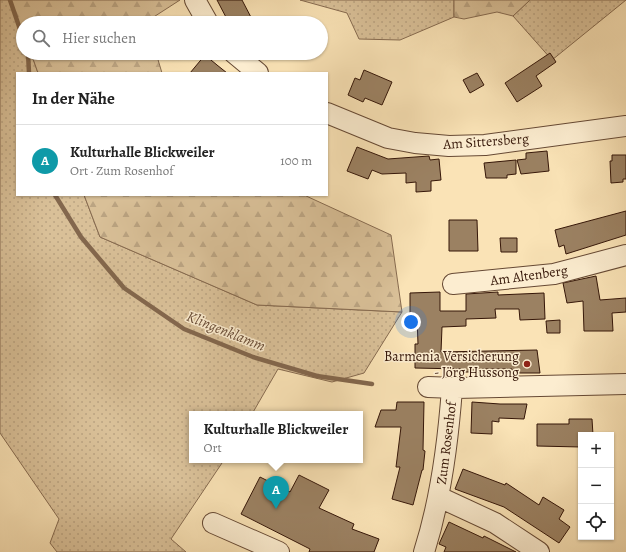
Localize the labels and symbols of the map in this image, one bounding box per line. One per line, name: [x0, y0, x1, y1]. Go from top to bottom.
street label: Am Sittersberg: [442, 129, 529, 154]
street label: Am Altenberg: [488, 261, 569, 290]
water label: Klingenklamm: [184, 306, 268, 356]
your location: [401, 312, 421, 332]
place label: Barmenia Versicherung - Jörg Hussong: [384, 347, 519, 382]
marker: Barmenia Versicherung - Jörg Hussong: [522, 359, 532, 369]
street label: Zum Rosenhof: [432, 398, 461, 486]
pin: A: [263, 476, 289, 509]

